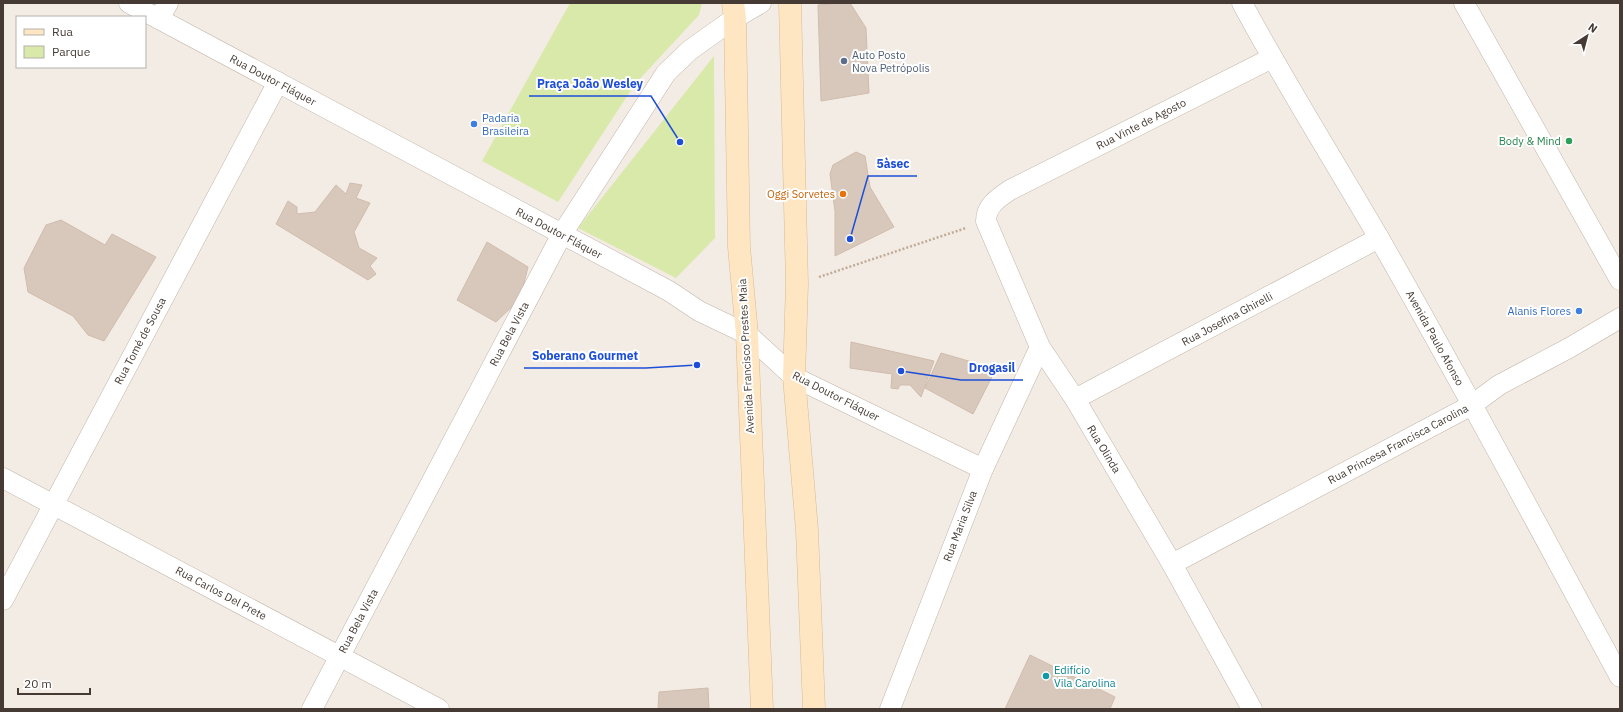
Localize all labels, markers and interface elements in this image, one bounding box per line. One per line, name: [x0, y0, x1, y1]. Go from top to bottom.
legend: [16, 16, 146, 68]
north arrow: [1567, 16, 1607, 56]
text: N: [1586, 20, 1600, 36]
text: Rua: [52, 24, 73, 39]
text: Parque: [52, 44, 91, 59]
place label: Auto Posto Nova Petrópolis: [852, 48, 930, 75]
street label: Rua Doutor Fláquer: [227, 51, 319, 109]
marker: Auto Posto Nova Petrópolis: [839, 56, 849, 66]
callout: Praça João Wesley: [529, 72, 651, 96]
text: Praça João Wesley: [537, 76, 644, 91]
street label: Rua Vinte de Agosto: [1094, 95, 1188, 153]
place label: Padaria Brasileira: [482, 111, 529, 138]
marker: Padaria Brasileira: [469, 119, 479, 129]
place label: Body & Mind: [1499, 134, 1561, 148]
marker: Body & Mind: [1564, 136, 1574, 146]
callout: 5àsec: [868, 152, 917, 176]
text: 5àsec: [876, 156, 910, 171]
place label: Oggi Sorvetes: [767, 187, 835, 201]
marker: Oggi Sorvetes: [838, 189, 848, 199]
street label: Rua Doutor Fláquer: [513, 204, 605, 262]
street label: Avenida Francisco Prestes Maia: [735, 278, 757, 434]
street label: Avenida Paulo Afonso: [1403, 288, 1467, 388]
street label: Rua Josefina Ghirelli: [1179, 289, 1275, 349]
street label: Rua Tomé de Sousa: [111, 295, 169, 387]
street label: Rua Bela Vista: [486, 299, 532, 369]
place label: Alanis Flores: [1507, 304, 1571, 318]
marker: Alanis Flores: [1574, 306, 1584, 316]
callout: Soberano Gourmet: [524, 344, 646, 368]
text: Soberano Gourmet: [532, 348, 638, 363]
callout: Drogasil: [961, 356, 1023, 380]
text: Drogasil: [969, 360, 1016, 375]
street label: Rua Doutor Fláquer: [790, 368, 882, 424]
street label: Rua Princesa Francisca Carolina: [1325, 401, 1471, 487]
street label: Rua Olinda: [1084, 422, 1124, 476]
street label: Rua Maria Silva: [940, 488, 980, 564]
street label: Rua Carlos Del Prete: [173, 563, 269, 623]
street label: Rua Bela Vista: [335, 586, 381, 656]
place label: Edifício Vila Carolina: [1054, 663, 1116, 690]
scale bar: [18, 670, 90, 696]
marker: Edifício Vila Carolina: [1041, 671, 1051, 681]
text: 20 m: [24, 676, 52, 691]

